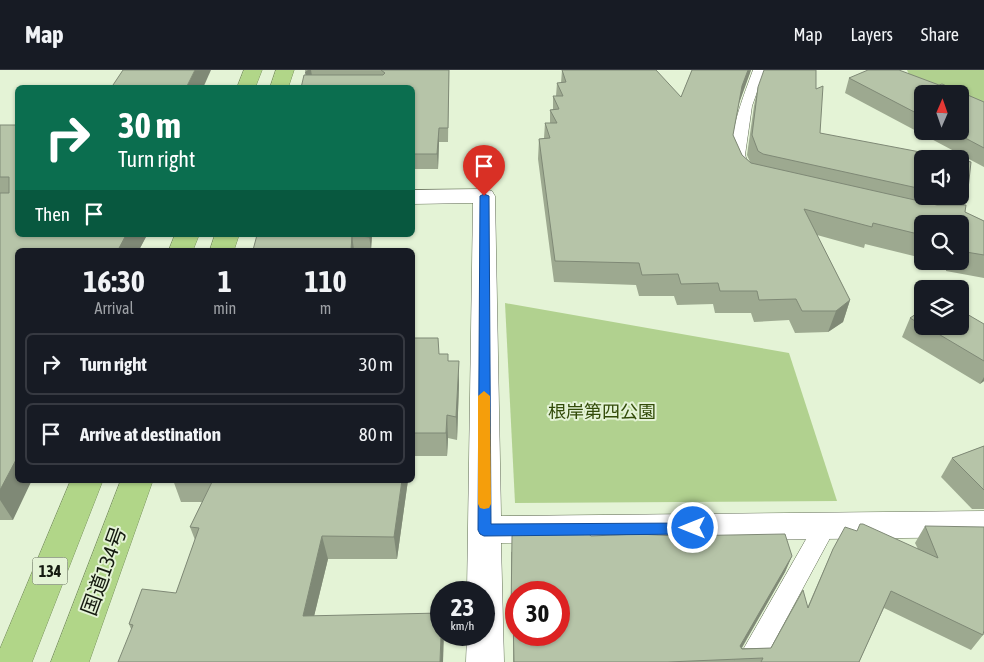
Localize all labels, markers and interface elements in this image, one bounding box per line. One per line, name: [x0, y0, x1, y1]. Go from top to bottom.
text: Map: [25, 21, 64, 48]
text: Map: [793, 24, 822, 45]
text: Layers: [850, 24, 893, 45]
text: Share: [921, 24, 959, 45]
north arrow: [914, 85, 969, 140]
map controls: [914, 85, 969, 335]
icon: right: [35, 105, 100, 170]
text: 30 m: [118, 105, 181, 145]
pin: [463, 145, 505, 196]
text: Turn right: [118, 146, 195, 172]
button: sound: [914, 150, 969, 205]
icon: arrive: [470, 152, 498, 180]
icon: arrive: [80, 200, 108, 228]
text: Then: [35, 203, 70, 225]
button: search: [914, 215, 969, 270]
text: 16:30: [83, 264, 145, 298]
text: 1: [218, 264, 232, 298]
text: 110: [304, 264, 347, 298]
button: layers: [914, 280, 969, 335]
text: Arrival: [95, 299, 134, 317]
text: min: [213, 299, 236, 317]
text: m: [320, 299, 331, 317]
icon: right: [37, 350, 65, 378]
text: Turn right: [80, 353, 147, 375]
text: 30 m: [359, 353, 393, 375]
park label: 根岸第四公園: [548, 401, 656, 422]
icon: arrive: [37, 420, 65, 448]
text: Arrive at destination: [80, 423, 221, 445]
text: 80 m: [359, 423, 393, 445]
position arrow: [666, 501, 718, 553]
street label: 国道134号: [76, 523, 130, 618]
road number: 134: [32, 558, 68, 584]
speed limit sign: 30: [505, 581, 570, 646]
text: 23: [451, 593, 474, 621]
text: km/h: [451, 619, 474, 633]

